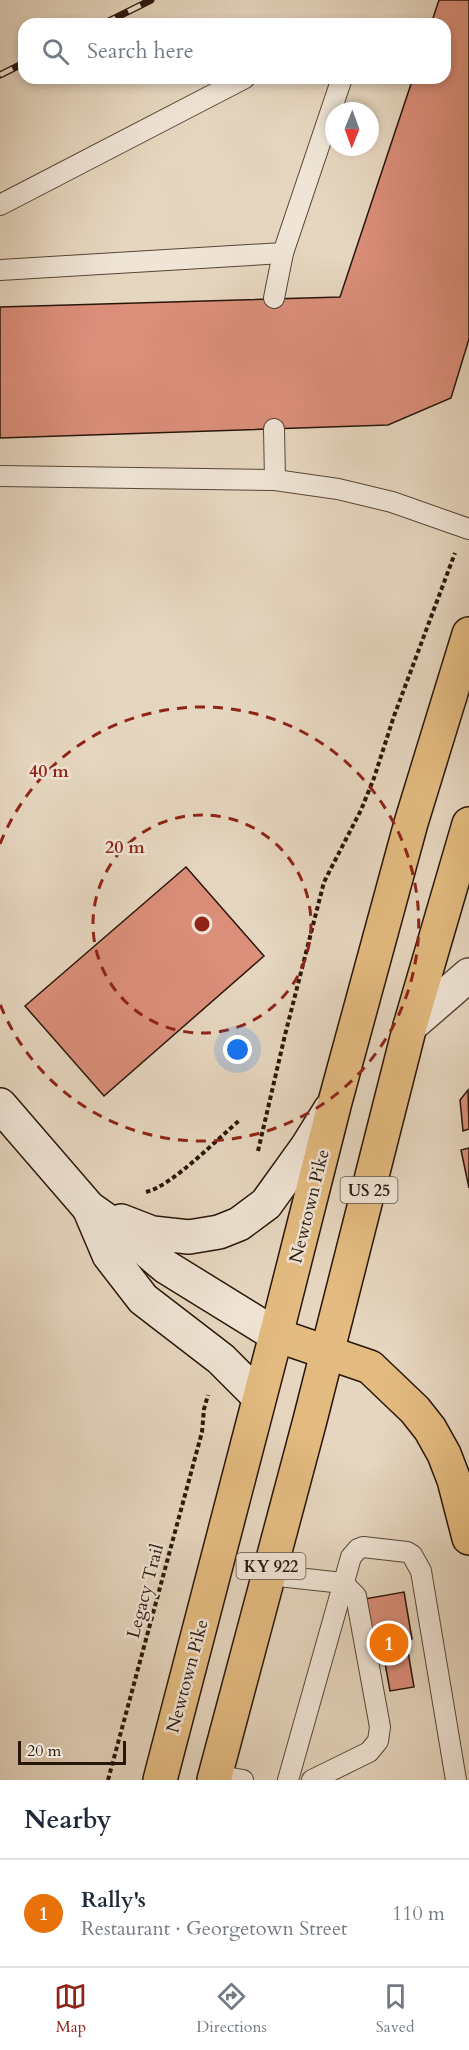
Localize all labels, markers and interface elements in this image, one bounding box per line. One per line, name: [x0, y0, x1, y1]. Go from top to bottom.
search box: [18, 18, 451, 84]
icon: search: [39, 35, 72, 68]
text: Search here: [87, 36, 194, 66]
north arrow: [325, 102, 379, 156]
text: 40 m: [29, 759, 69, 784]
text: 20 m: [105, 835, 145, 860]
centre of rings: [192, 914, 212, 934]
your location: [223, 1035, 252, 1064]
street label: Newtown Pike: [283, 1147, 336, 1266]
road number: US 25: [340, 1177, 398, 1203]
street label: Legacy Trail: [121, 1541, 170, 1641]
road number: KY 922: [236, 1553, 306, 1579]
street label: Newtown Pike: [160, 1617, 215, 1736]
pin: 1: [370, 1620, 408, 1666]
scale bar: [18, 1738, 126, 1766]
text: 20 m: [27, 1740, 61, 1762]
text: Nearby: [24, 1802, 112, 1837]
text: Rally's: [81, 1885, 146, 1915]
text: 1: [38, 1900, 49, 1927]
text: 110 m: [392, 1900, 445, 1927]
text: Restaurant · Georgetown Street: [81, 1915, 347, 1942]
tab: Map: [54, 1980, 87, 2038]
tab: Directions: [196, 1980, 267, 2038]
tab: Saved: [376, 1980, 415, 2038]

